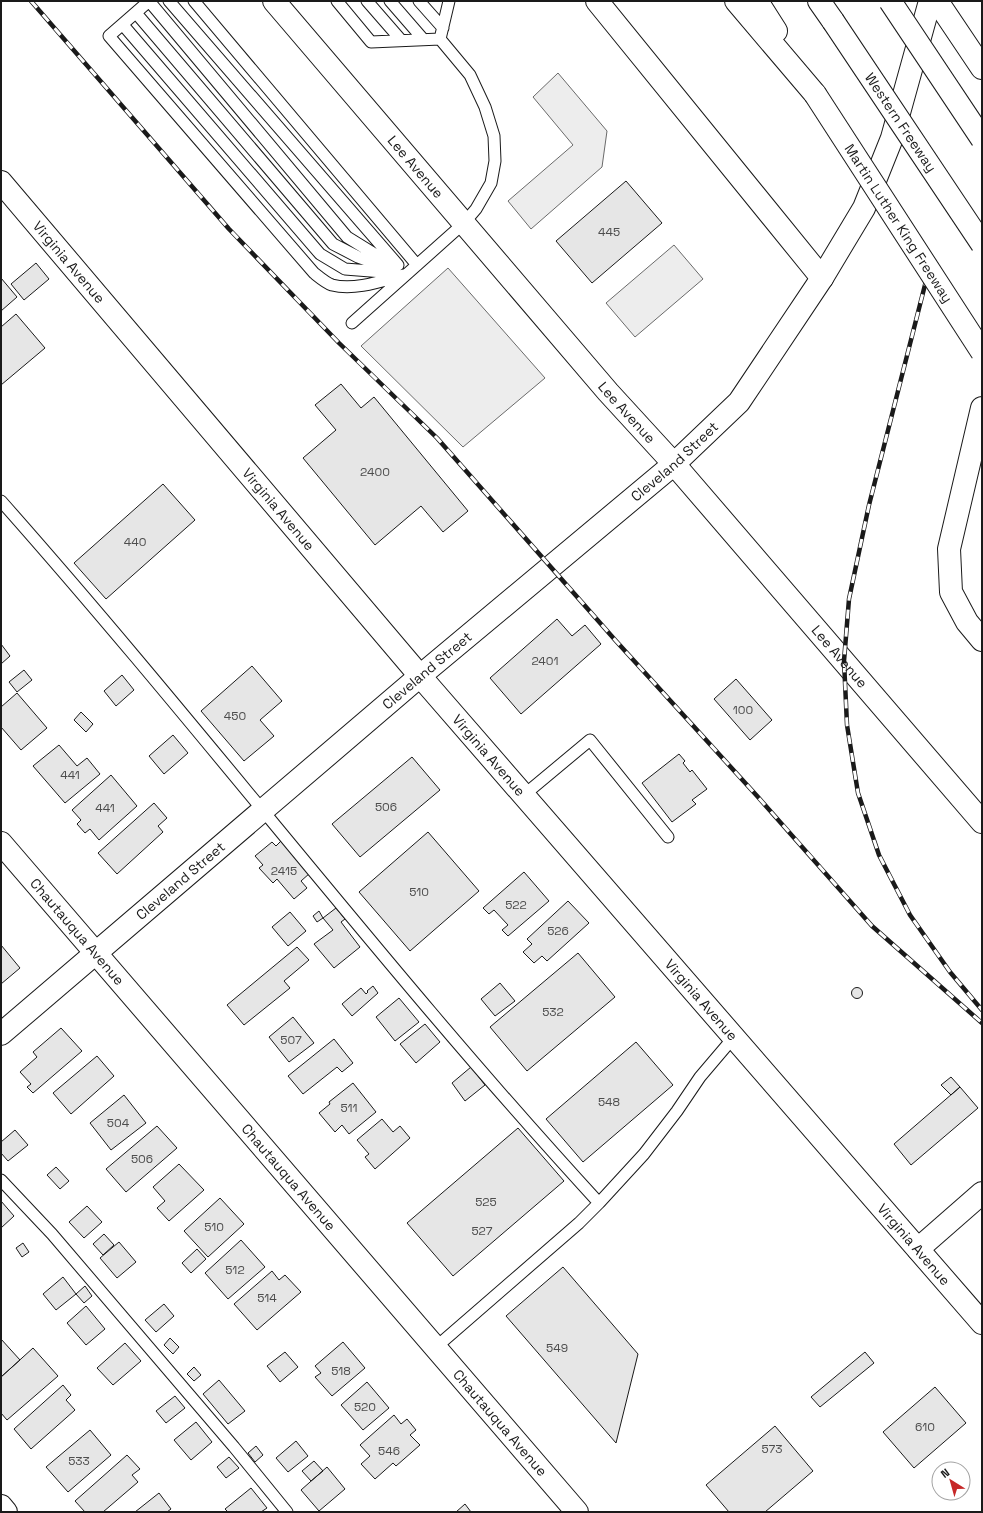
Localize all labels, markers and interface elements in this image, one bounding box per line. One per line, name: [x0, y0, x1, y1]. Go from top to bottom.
street label: Western Freeway: [861, 69, 941, 176]
street label: Lee Avenue: [384, 132, 447, 202]
street label: Martin Luther King Freeway: [841, 140, 957, 306]
street label: Virginia Avenue: [29, 217, 109, 307]
house number: 445: [598, 224, 620, 240]
street label: Lee Avenue: [594, 378, 659, 447]
street label: Cleveland Street: [627, 418, 722, 505]
street label: Virginia Avenue: [238, 464, 319, 554]
house number: 2400: [360, 464, 390, 480]
house number: 440: [124, 534, 146, 550]
street label: Lee Avenue: [808, 621, 872, 692]
street label: Cleveland Street: [378, 628, 475, 713]
house number: 2401: [531, 653, 559, 669]
house number: 100: [733, 702, 753, 718]
house number: 450: [224, 708, 246, 724]
street label: Virginia Avenue: [448, 711, 529, 800]
house number: 441: [60, 767, 80, 783]
house number: 506: [375, 799, 397, 815]
house number: 441: [95, 800, 115, 816]
street label: Cleveland Street: [132, 838, 229, 924]
house number: 2415: [271, 863, 297, 879]
street label: Chautauqua Avenue: [26, 874, 128, 989]
house number: 510: [409, 884, 429, 900]
house number: 522: [505, 897, 527, 913]
house number: 526: [547, 923, 569, 939]
street label: Virginia Avenue: [661, 955, 742, 1045]
house number: 532: [542, 1004, 564, 1020]
house number: 507: [280, 1032, 302, 1048]
house number: 548: [598, 1094, 620, 1110]
house number: 511: [340, 1100, 358, 1116]
house number: 504: [107, 1115, 130, 1131]
street label: Chautauqua Avenue: [238, 1120, 340, 1234]
house number: 506: [131, 1151, 153, 1167]
house number: 525: [475, 1194, 497, 1210]
street label: Virginia Avenue: [873, 1200, 954, 1289]
house number: 510: [204, 1219, 224, 1235]
house number: 527: [471, 1223, 493, 1239]
house number: 512: [225, 1262, 245, 1278]
house number: 514: [257, 1290, 277, 1306]
house number: 549: [546, 1340, 568, 1356]
house number: 518: [331, 1363, 351, 1379]
street label: Chautauqua Avenue: [449, 1366, 551, 1480]
house number: 520: [354, 1399, 376, 1415]
house number: 610: [915, 1419, 935, 1435]
house number: 573: [761, 1441, 783, 1457]
house number: 546: [378, 1443, 400, 1459]
house number: 533: [68, 1453, 90, 1469]
north arrow: [931, 1461, 971, 1501]
text: N: [938, 1465, 952, 1481]

